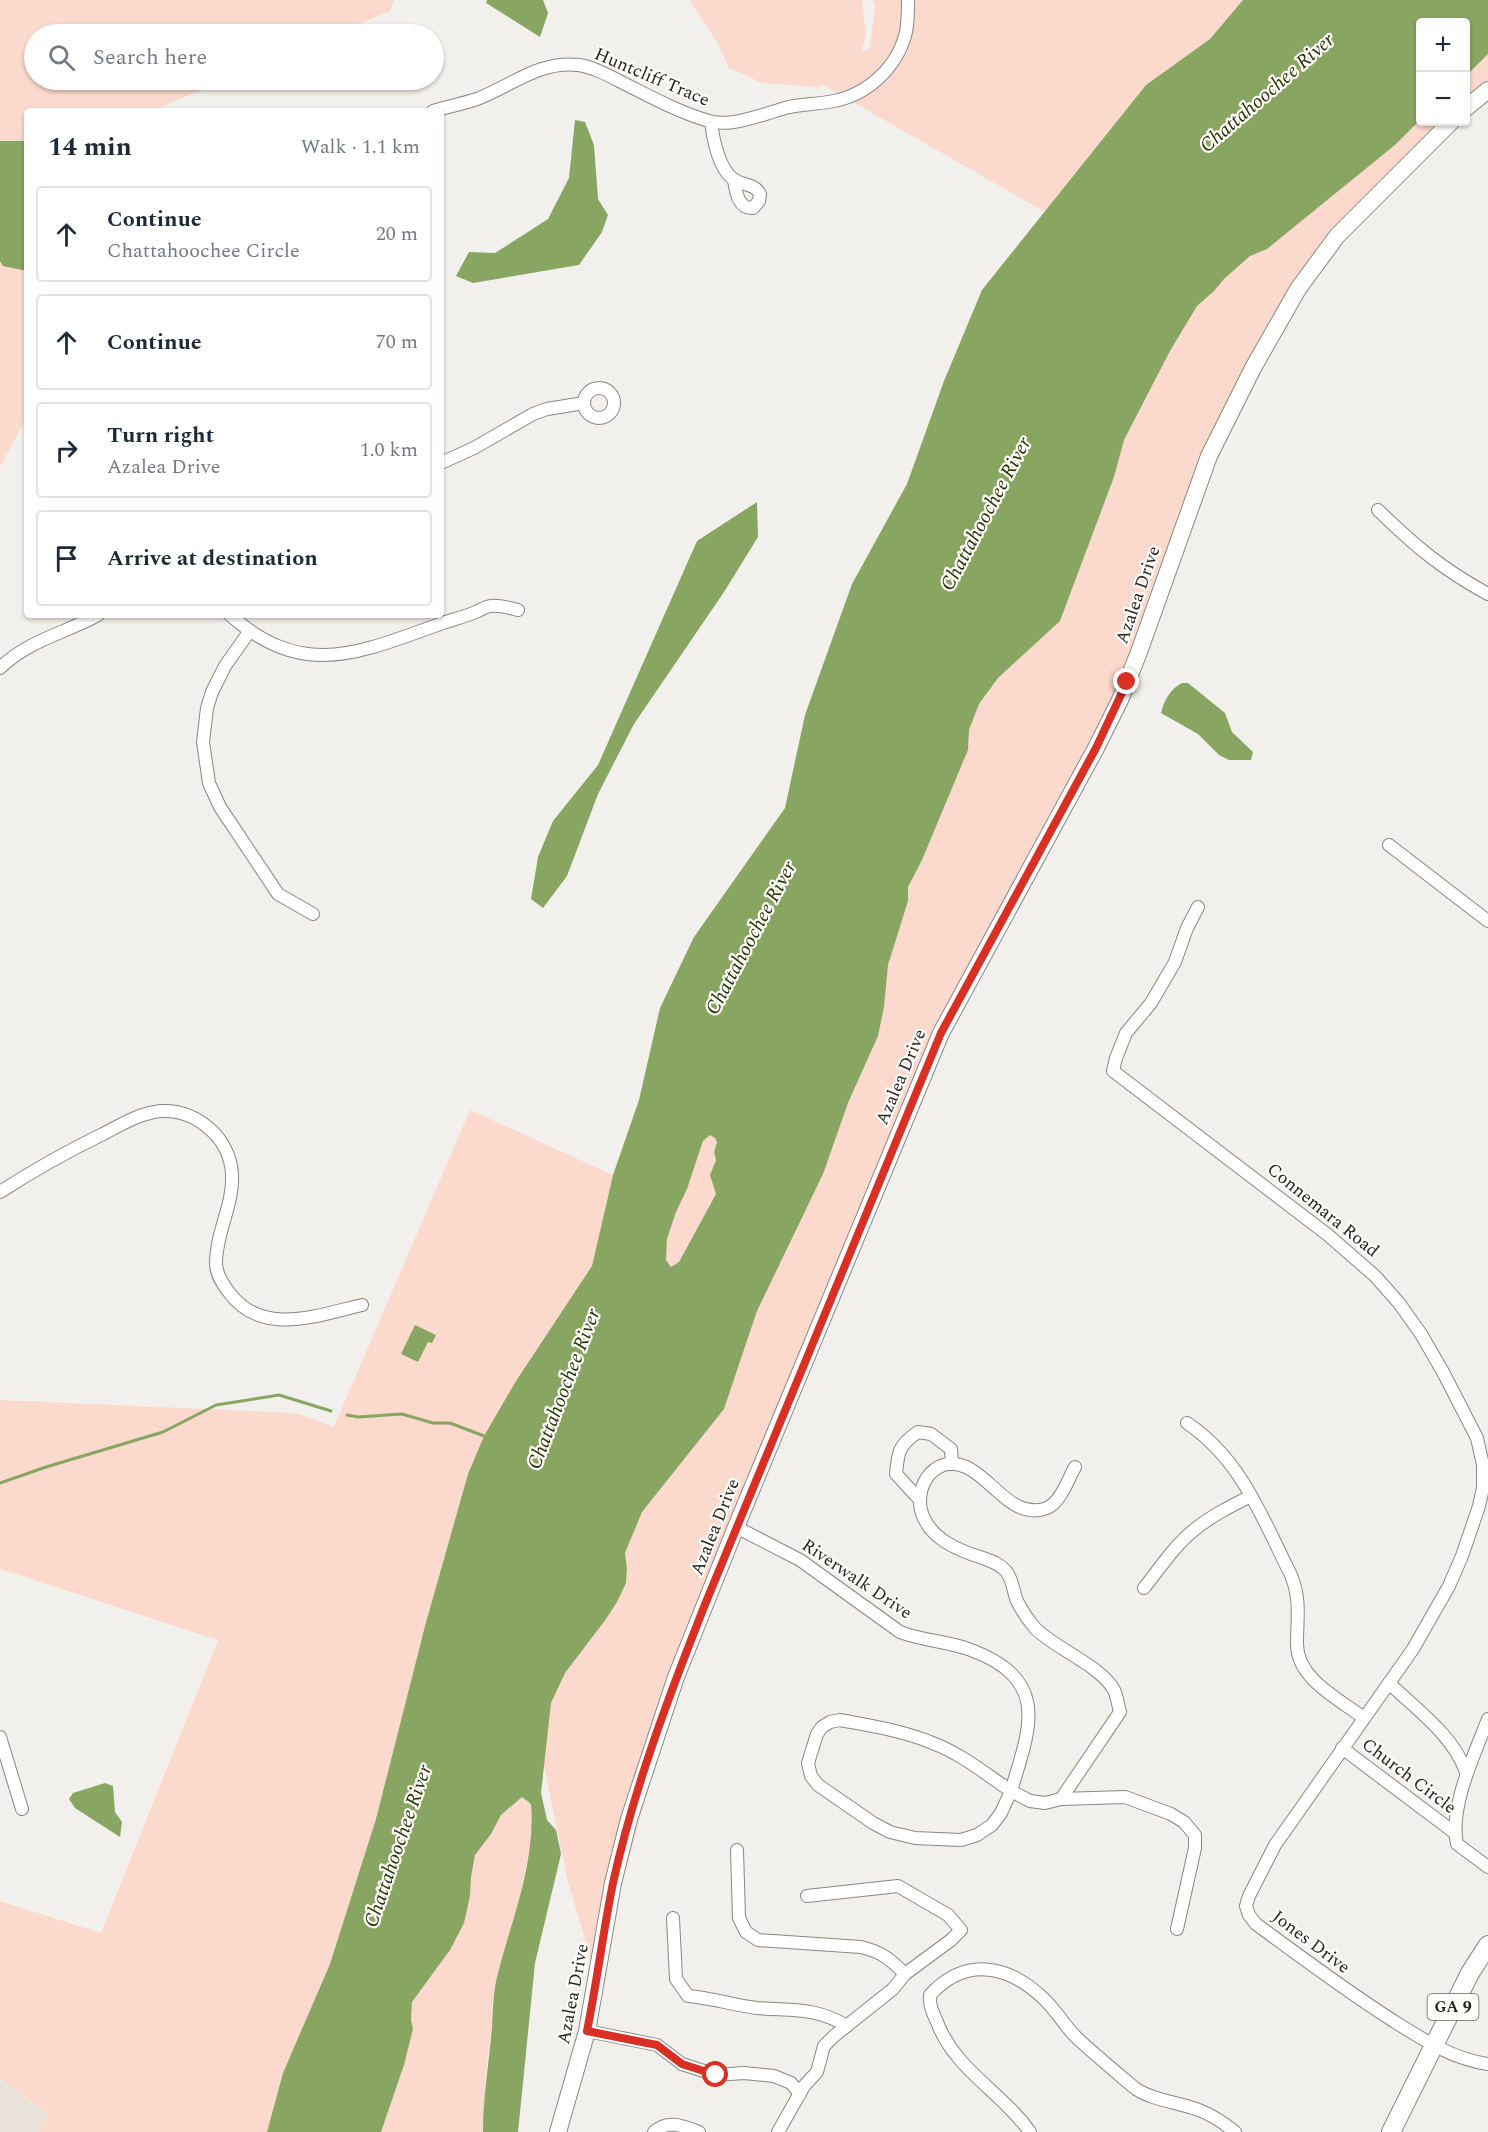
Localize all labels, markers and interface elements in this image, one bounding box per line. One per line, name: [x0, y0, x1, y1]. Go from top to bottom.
map controls: [1416, 18, 1470, 126]
button: +: [1416, 18, 1470, 72]
search box: [24, 24, 444, 90]
water label: Chattahoochee River: [1193, 25, 1342, 160]
icon: search: [45, 41, 78, 74]
text: Search here: [93, 41, 207, 74]
street label: Huntcliff Trace: [590, 41, 714, 113]
button: −: [1416, 72, 1470, 126]
text: 14 min: [48, 127, 132, 167]
text: Walk · 1.1 km: [301, 132, 420, 162]
text: Continue: [107, 203, 202, 236]
icon: ahead: [50, 218, 83, 251]
text: 20 m: [376, 219, 418, 249]
text: Chattahoochee Circle: [107, 236, 300, 266]
icon: ahead: [50, 326, 83, 359]
text: Continue: [107, 326, 202, 359]
text: 70 m: [376, 327, 418, 357]
text: Turn right: [107, 419, 214, 452]
water label: Chattahoochee River: [933, 431, 1040, 596]
icon: right: [50, 434, 83, 467]
text: 1.0 km: [360, 435, 418, 465]
text: Azalea Drive: [107, 452, 220, 482]
icon: arrive: [50, 542, 83, 575]
text: Arrive at destination: [107, 542, 318, 575]
street label: Azalea Drive: [1109, 542, 1167, 648]
route end: [1113, 668, 1139, 694]
water label: Chattahoochee River: [698, 855, 805, 1020]
street label: Azalea Drive: [869, 1025, 933, 1129]
street label: Connemara Road: [1261, 1156, 1385, 1264]
water label: Chattahoochee River: [520, 1303, 609, 1474]
street label: Azalea Drive: [683, 1475, 747, 1579]
street label: Riverwalk Drive: [796, 1532, 918, 1626]
street label: Church Circle: [1356, 1731, 1462, 1821]
water label: Chattahoochee River: [356, 1760, 440, 1931]
street label: Jones Drive: [1266, 1904, 1356, 1980]
street label: Azalea Drive: [550, 1941, 596, 2047]
road number: GA 9: [1428, 1994, 1478, 2020]
route start: [702, 2061, 728, 2087]

